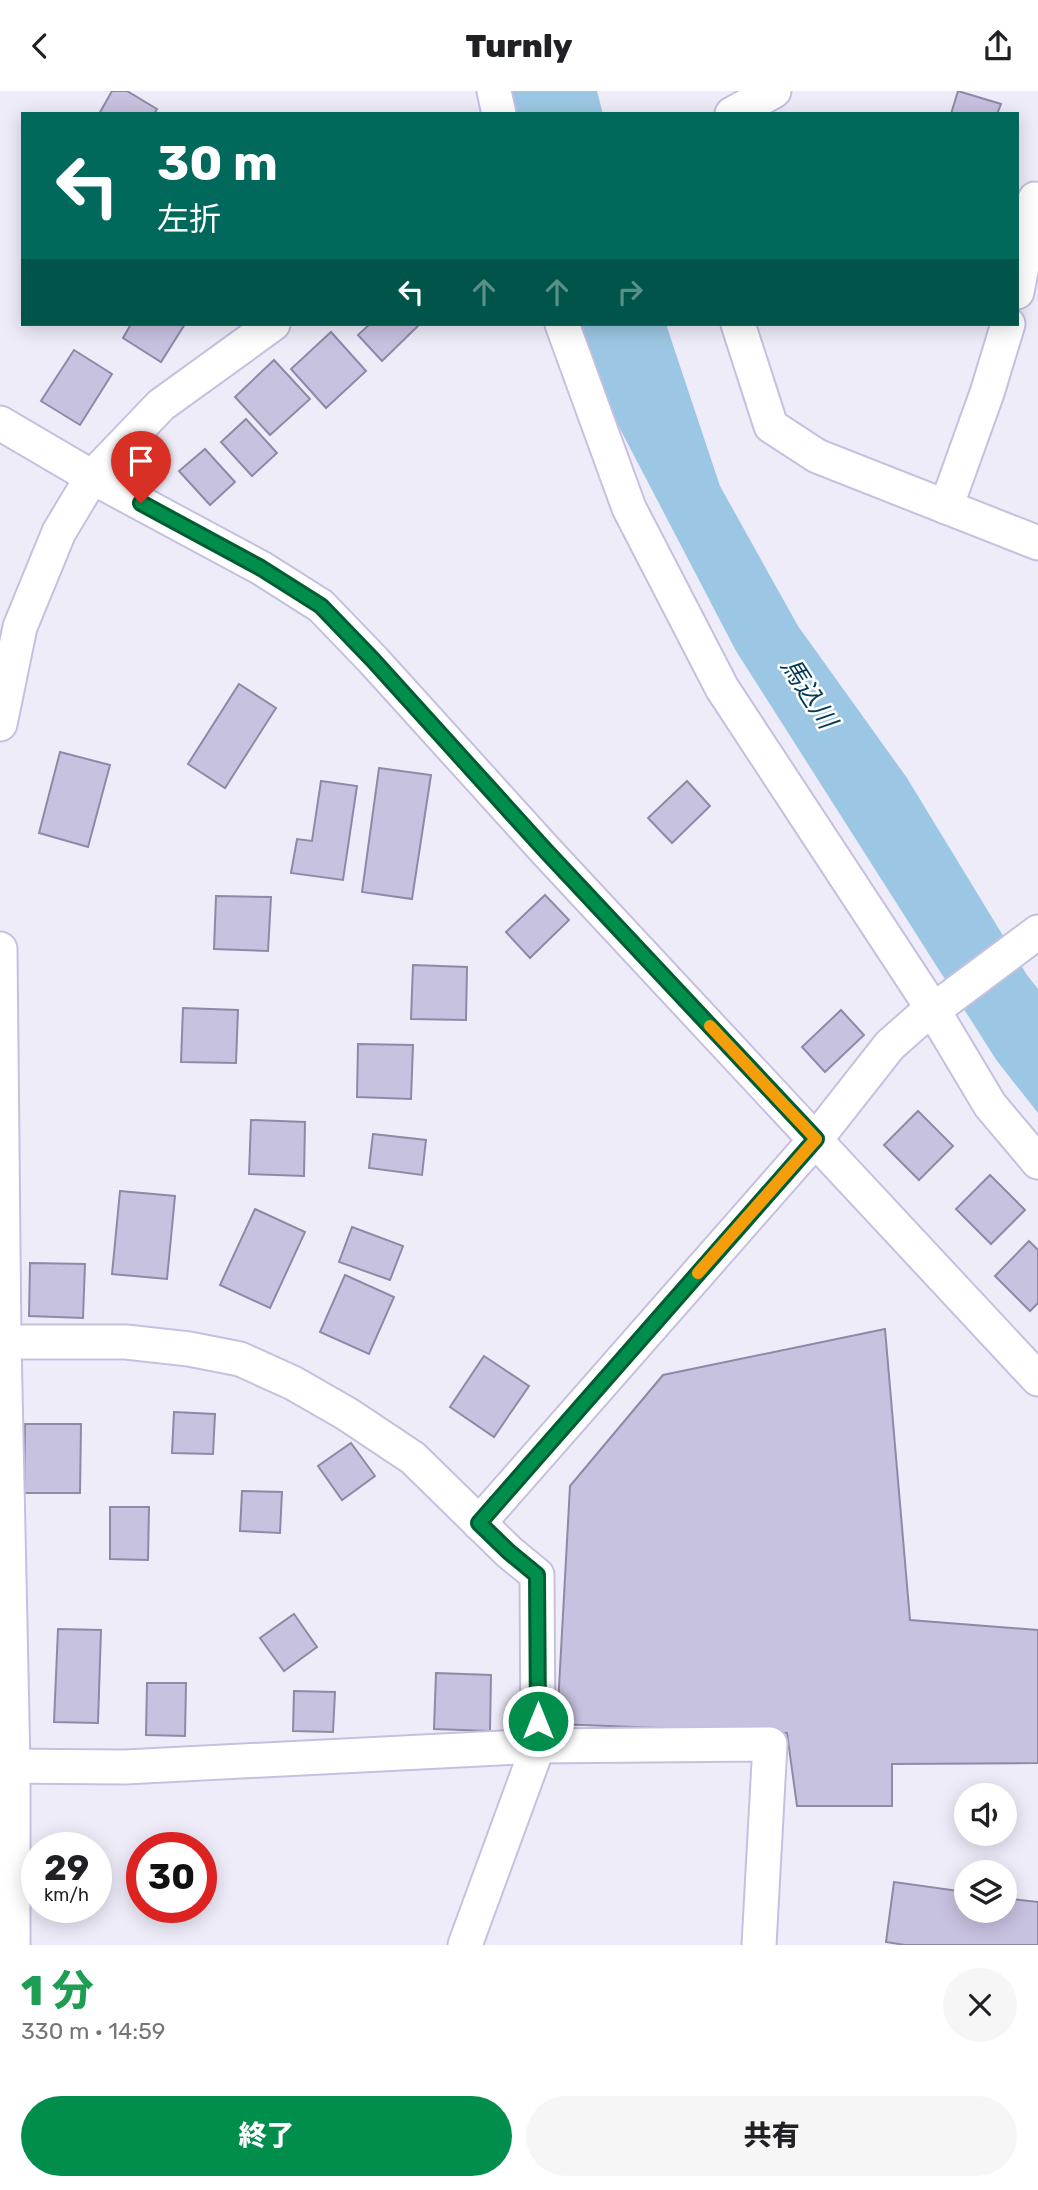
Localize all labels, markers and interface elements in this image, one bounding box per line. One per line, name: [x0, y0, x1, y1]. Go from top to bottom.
icon: back: [21, 27, 59, 65]
text: Turnly: [466, 27, 572, 65]
icon: share: [979, 27, 1017, 65]
text: 30 m: [157, 134, 278, 192]
icon: left: [42, 140, 133, 231]
text: 左折: [157, 200, 221, 238]
icon: left: [392, 273, 430, 311]
icon: ahead: [465, 273, 503, 311]
icon: ahead: [538, 273, 576, 311]
icon: right: [611, 273, 649, 311]
pin: [111, 431, 171, 503]
icon: arrive: [122, 442, 160, 480]
water label: 馬込川: [774, 652, 844, 737]
position arrow: [501, 1684, 575, 1758]
map controls: [954, 1783, 1017, 1923]
button: sound: [954, 1783, 1017, 1846]
speed limit sign: 30: [126, 1832, 217, 1923]
text: 29: [44, 1847, 89, 1889]
button: layers: [954, 1860, 1017, 1923]
text: km/h: [44, 1884, 89, 1906]
text: 1 分: [21, 1966, 94, 2016]
button: close: [943, 1968, 1017, 2042]
text: 330 m · 14:59: [21, 2017, 166, 2045]
button: 終了: [21, 2096, 512, 2176]
button: 共有: [526, 2096, 1017, 2176]

